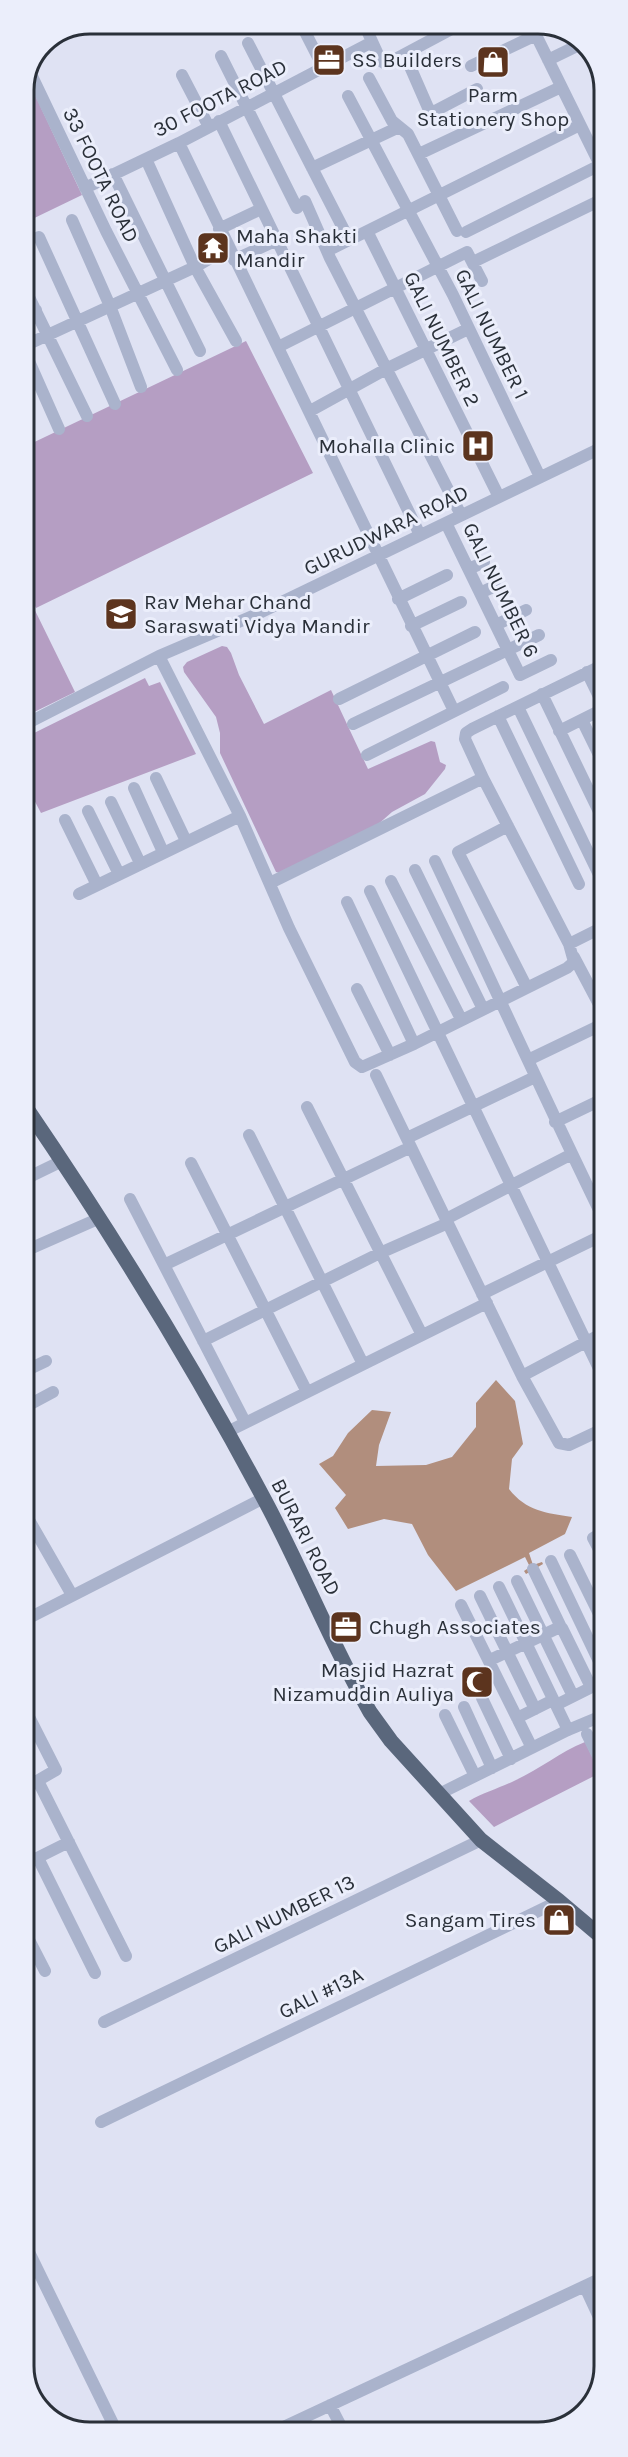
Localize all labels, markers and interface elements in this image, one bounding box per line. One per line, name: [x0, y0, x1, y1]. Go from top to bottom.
office icon: SS Builders: [311, 42, 347, 78]
shop icon: Parm Stationery Shop: [475, 44, 511, 80]
place label: SS Builders: [352, 48, 462, 72]
street label: 30 FOOTA ROAD: [149, 54, 291, 142]
place label: Parm Stationery Shop: [417, 83, 569, 131]
street label: 33 FOOTA ROAD: [58, 104, 144, 246]
place label: Maha Shakti Mandir: [236, 224, 358, 272]
temple icon: Maha Shakti Mandir: [195, 230, 231, 266]
street label: GALI NUMBER 1: [450, 265, 534, 403]
street label: GALI NUMBER 2: [399, 268, 485, 410]
hospital icon: Mohalla Clinic: [460, 428, 496, 464]
place label: Mohalla Clinic: [318, 434, 455, 458]
street label: GURUDWARA ROAD: [300, 480, 472, 580]
street label: GALI NUMBER 6: [458, 519, 544, 661]
place label: Rav Mehar Chand Saraswati Vidya Mandir: [144, 590, 370, 638]
school or university icon: Rav Mehar Chand Saraswati Vidya Mandir: [103, 596, 139, 632]
street label: BURARI ROAD: [266, 1475, 346, 1599]
office icon: Chugh Associates: [328, 1609, 364, 1645]
place label: Chugh Associates: [369, 1615, 541, 1639]
place label: Masjid Hazrat Nizamuddin Auliya: [272, 1658, 454, 1706]
mosque icon: Masjid Hazrat Nizamuddin Auliya: [459, 1664, 495, 1700]
street label: GALI NUMBER 13: [209, 1869, 359, 1959]
shop icon: Sangam Tires: [541, 1902, 577, 1938]
place label: Sangam Tires: [405, 1908, 536, 1932]
street label: GALI #13A: [275, 1962, 367, 2024]

